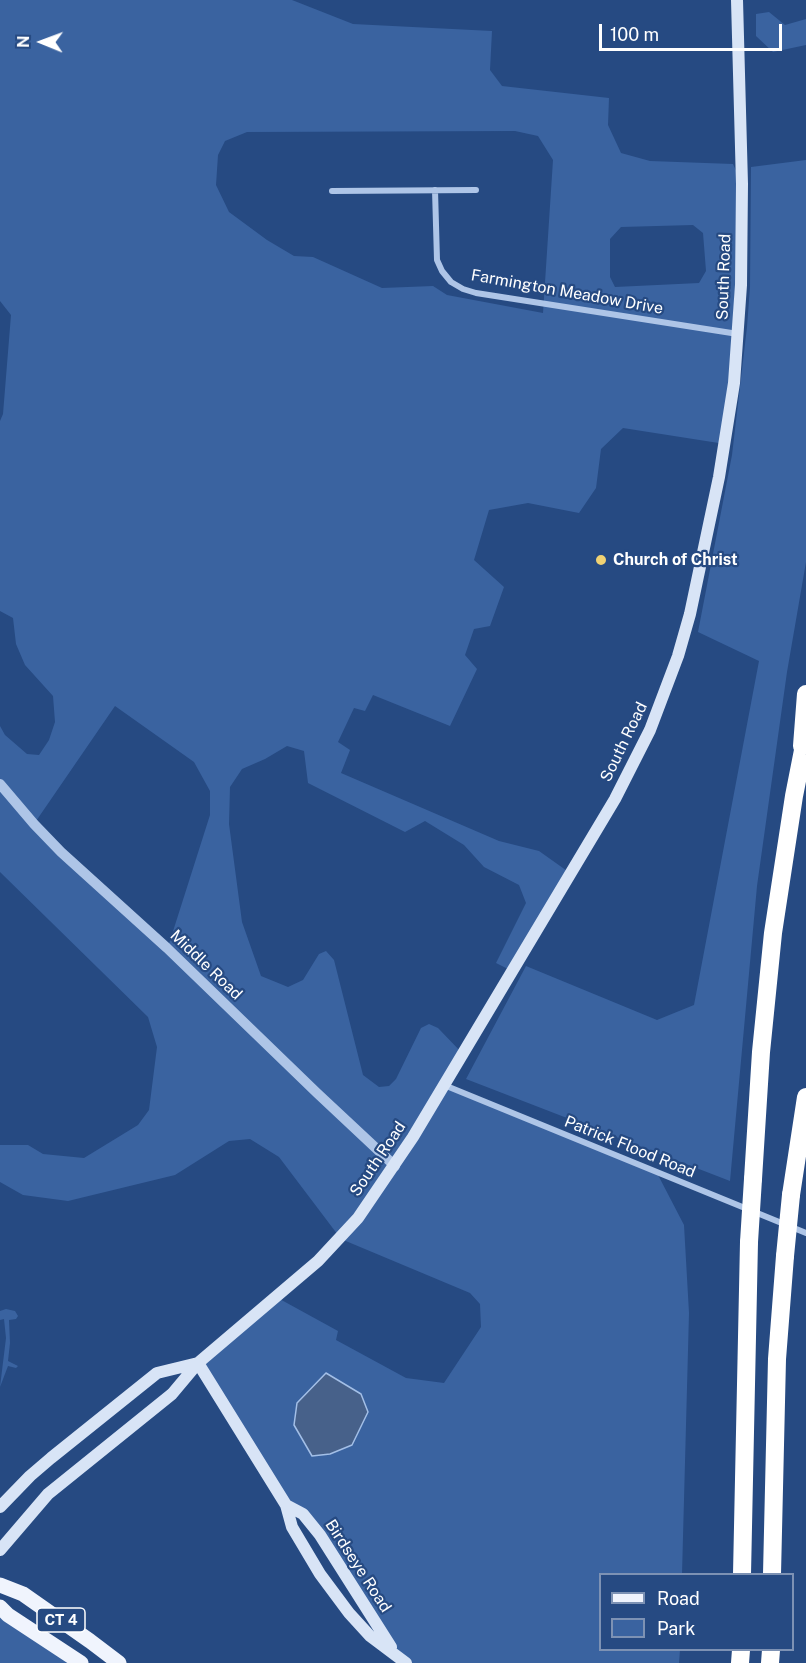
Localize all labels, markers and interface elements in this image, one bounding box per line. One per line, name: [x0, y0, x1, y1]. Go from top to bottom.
north arrow: [12, 12, 72, 72]
scale bar: [602, 12, 785, 50]
text: 100 m: [610, 24, 659, 45]
text: N: [14, 35, 33, 48]
street label: South Road: [713, 234, 735, 320]
street label: Farmington Meadow Drive: [469, 266, 665, 318]
place label: Church of Christ: [613, 550, 738, 570]
marker: Church of Christ: [594, 553, 608, 567]
street label: South Road: [596, 699, 652, 785]
street label: Middle Road: [166, 926, 246, 1004]
street label: Patrick Flood Road: [562, 1112, 698, 1182]
street label: South Road: [346, 1118, 410, 1200]
street label: Birdseye Road: [321, 1516, 395, 1616]
legend: [599, 1573, 794, 1651]
text: Road: [657, 1588, 700, 1609]
road number: CT 4: [37, 1608, 85, 1632]
text: Park: [657, 1618, 695, 1639]

